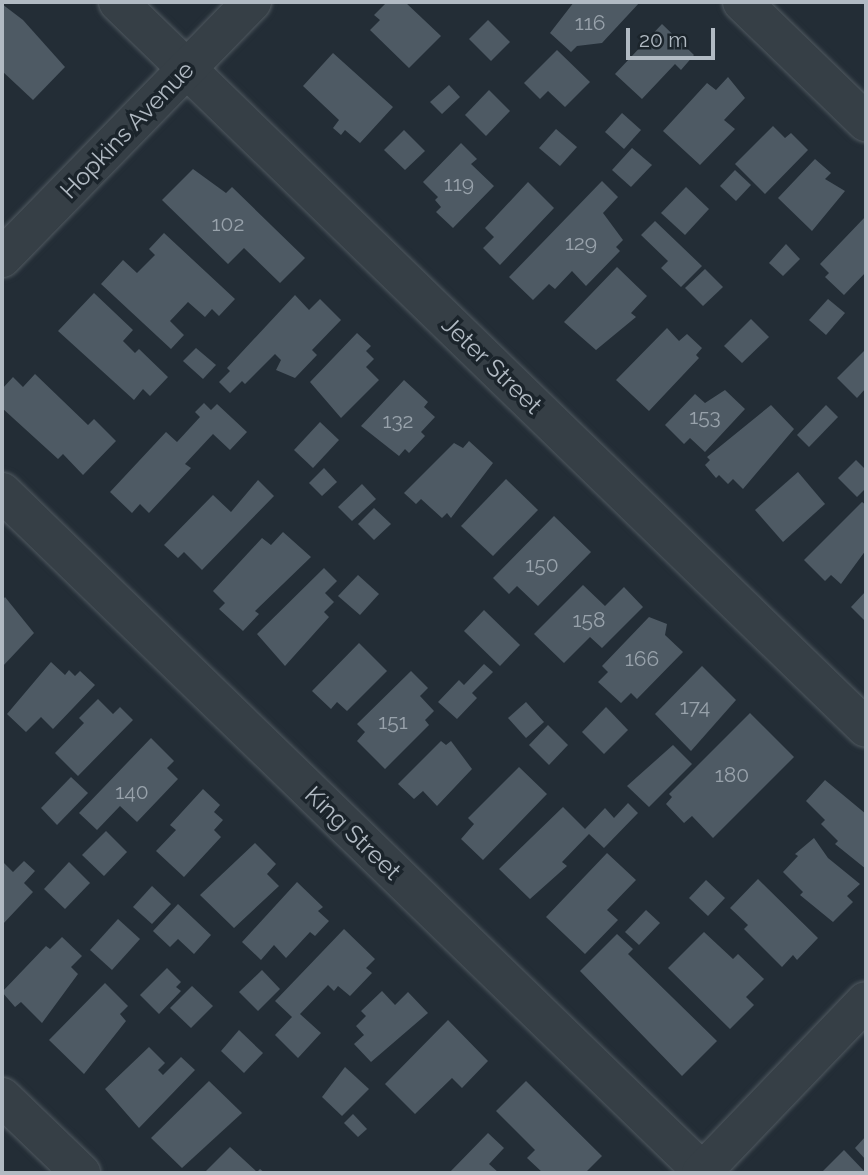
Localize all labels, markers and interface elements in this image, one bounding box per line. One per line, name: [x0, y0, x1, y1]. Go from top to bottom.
house number: 116: [575, 10, 605, 36]
scale bar: [630, 14, 719, 58]
text: 20 m: [639, 27, 687, 52]
street label: Hopkins Avenue: [54, 55, 200, 205]
house number: 119: [444, 171, 474, 197]
house number: 102: [212, 211, 244, 237]
house number: 129: [565, 230, 597, 256]
street label: Jeter Street: [436, 310, 548, 420]
house number: 153: [689, 404, 721, 430]
house number: 132: [382, 408, 414, 434]
house number: 150: [525, 552, 559, 578]
house number: 158: [573, 607, 605, 633]
house number: 166: [625, 646, 659, 672]
house number: 174: [680, 694, 710, 720]
house number: 151: [378, 709, 408, 735]
house number: 180: [715, 762, 749, 788]
house number: 140: [115, 779, 149, 805]
street label: King Street: [299, 780, 407, 886]

